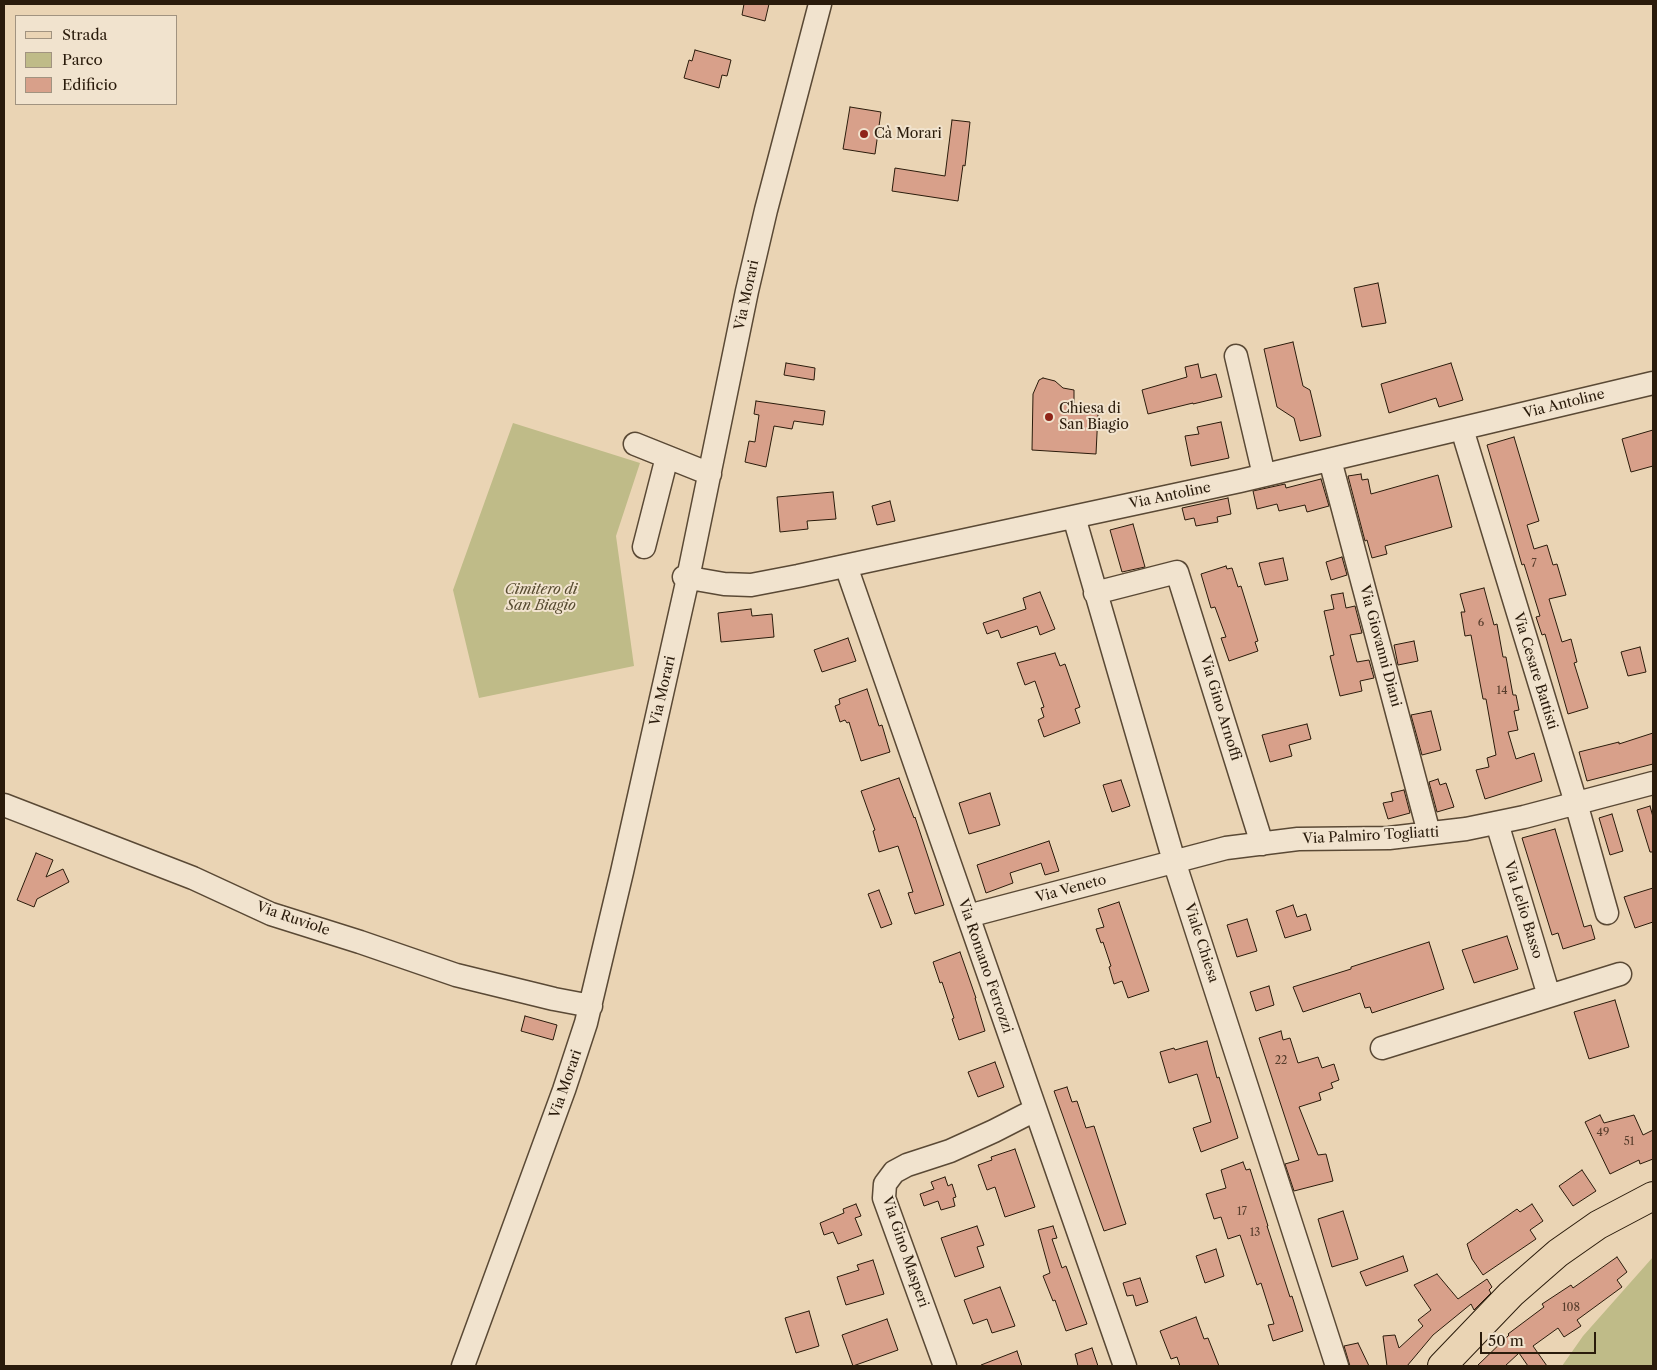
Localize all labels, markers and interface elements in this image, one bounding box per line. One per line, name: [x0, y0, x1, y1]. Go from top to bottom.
legend: [15, 15, 178, 105]
text: Strada: [62, 25, 108, 44]
text: Parco: [62, 50, 103, 69]
text: Edificio: [62, 75, 117, 94]
place label: Cà Morari: [874, 126, 942, 142]
marker: Cà Morari: [858, 128, 870, 140]
street label: Via Morari: [731, 258, 763, 332]
street label: Via Antoline: [1522, 386, 1606, 422]
place label: Chiesa di San Biagio: [1059, 401, 1129, 434]
marker: Chiesa di San Biagio: [1043, 411, 1055, 423]
street label: Via Antoline: [1128, 479, 1212, 513]
house number: 7: [1531, 557, 1537, 571]
park label: Cimitero di San Biagio: [505, 582, 577, 614]
street label: Via Giovanni Diani: [1356, 583, 1404, 709]
street label: Via Cesare Battisti: [1509, 610, 1561, 732]
house number: 6: [1478, 616, 1484, 630]
street label: Via Gino Arnoffi: [1196, 653, 1244, 763]
street label: Via Morari: [647, 654, 679, 728]
house number: 14: [1497, 684, 1507, 698]
street label: Via Palmiro Togliatti: [1302, 824, 1440, 848]
street label: Via Lelio Basso: [1500, 859, 1546, 961]
street label: Via Veneto: [1034, 872, 1108, 906]
street label: Via Romano Ferrozzi: [954, 897, 1016, 1035]
street label: Via Ruviole: [254, 899, 332, 939]
street label: Viale Chiesa: [1180, 901, 1222, 985]
street label: Via Morari: [546, 1048, 586, 1120]
house number: 22: [1275, 1054, 1287, 1068]
house number: 49: [1597, 1126, 1609, 1140]
house number: 51: [1624, 1135, 1634, 1149]
street label: Via Gino Masperi: [878, 1194, 932, 1310]
house number: 17: [1237, 1205, 1247, 1219]
house number: 13: [1250, 1226, 1260, 1240]
house number: 108: [1562, 1301, 1580, 1315]
scale bar: [1482, 1322, 1598, 1354]
text: 50 m: [1488, 1331, 1524, 1350]

